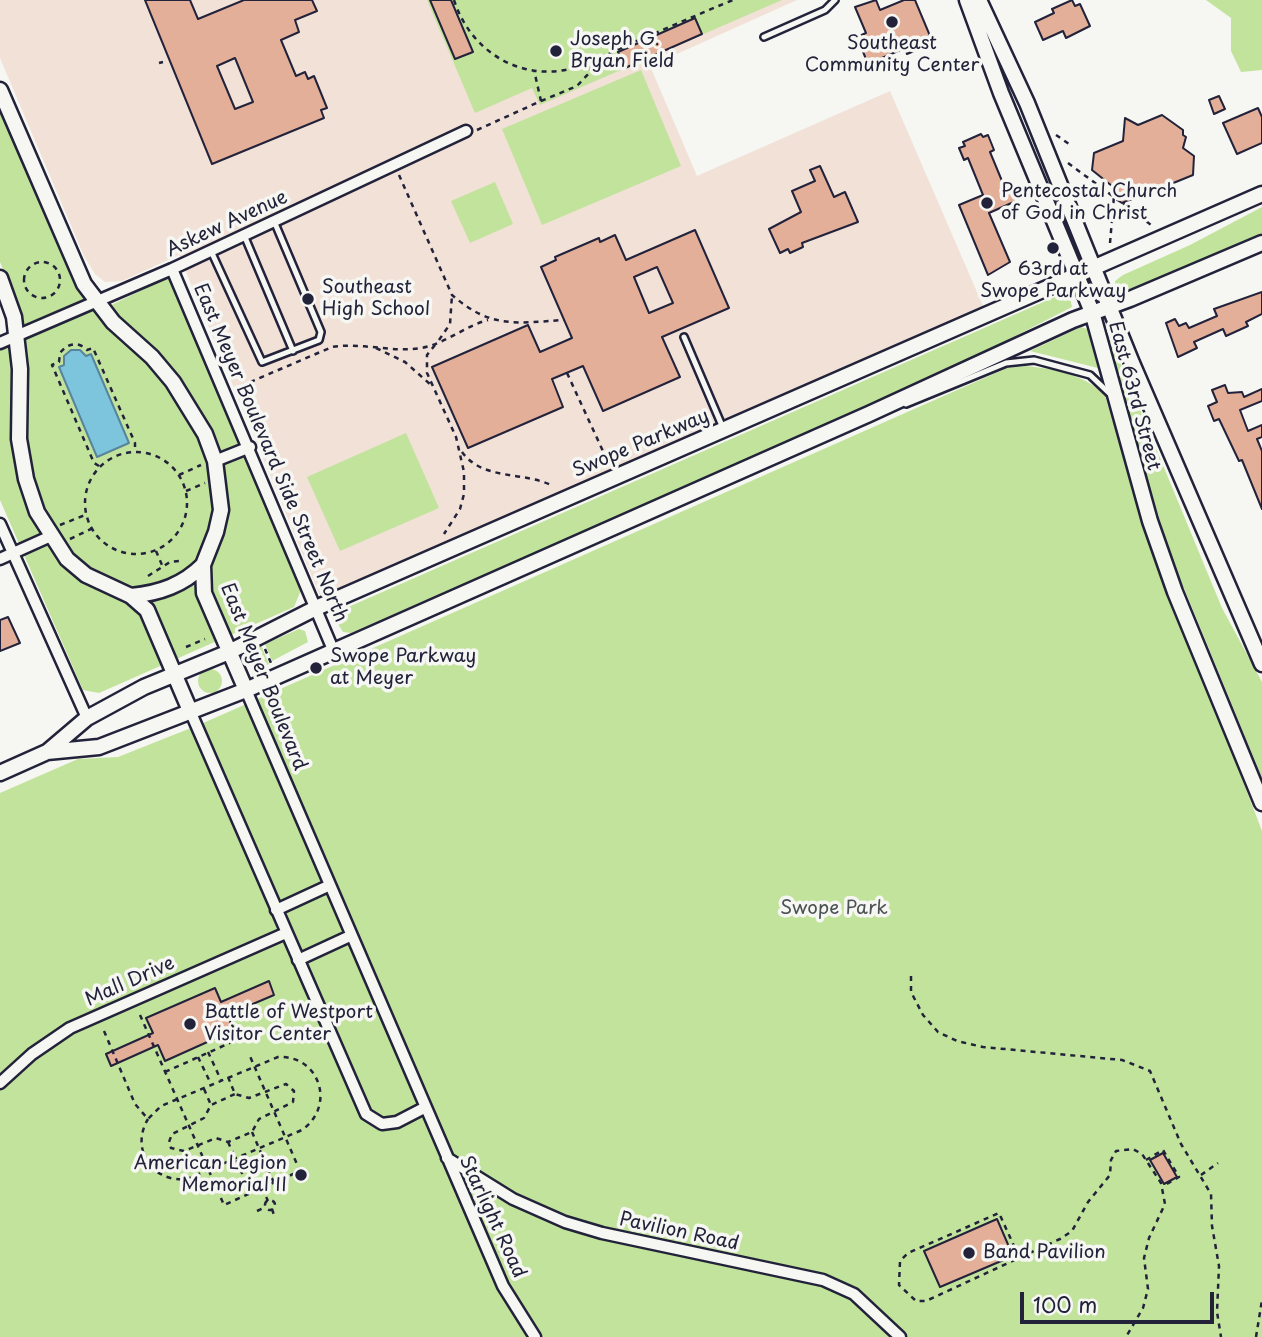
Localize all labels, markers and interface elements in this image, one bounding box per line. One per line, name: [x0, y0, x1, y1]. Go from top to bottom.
marker: Southeast Community Center: [884, 14, 900, 30]
place label: Joseph G. Bryan Field: [570, 29, 674, 73]
place label: Southeast Community Center: [805, 33, 979, 77]
marker: Joseph G. Bryan Field: [548, 43, 564, 59]
place label: Pentecostal Church of God in Christ: [1001, 181, 1177, 225]
street label: Askew Avenue: [163, 186, 291, 262]
marker: Pentecostal Church of God in Christ: [979, 195, 995, 211]
marker: 63rd at Swope Parkway: [1045, 240, 1061, 256]
place label: 63rd at Swope Parkway: [980, 259, 1126, 303]
place label: Southeast High School: [322, 277, 430, 321]
street label: East Meyer Boulevard Side Street North: [188, 280, 352, 626]
marker: Southeast High School: [300, 291, 316, 307]
street label: East 63rd Street: [1103, 319, 1165, 473]
street label: Swope Parkway: [569, 405, 713, 483]
street label: East Meyer Boulevard: [215, 580, 311, 774]
place label: Swope Parkway at Meyer: [330, 646, 476, 690]
marker: Swope Parkway at Meyer: [308, 660, 324, 676]
park label: Swope Park: [780, 898, 888, 920]
street label: Mall Drive: [82, 952, 178, 1012]
place label: Battle of Westport Visitor Center: [204, 1002, 373, 1046]
marker: Battle of Westport Visitor Center: [182, 1016, 198, 1032]
street label: Starlight Road: [454, 1152, 530, 1282]
place label: American Legion Memorial II: [134, 1153, 287, 1197]
marker: American Legion Memorial II: [293, 1167, 309, 1183]
street label: Pavilion Road: [617, 1208, 741, 1256]
place label: Band Pavilion: [983, 1242, 1106, 1264]
marker: Band Pavilion: [961, 1245, 977, 1261]
scale bar: [1024, 1278, 1218, 1322]
text: 100 m: [1033, 1288, 1097, 1320]

